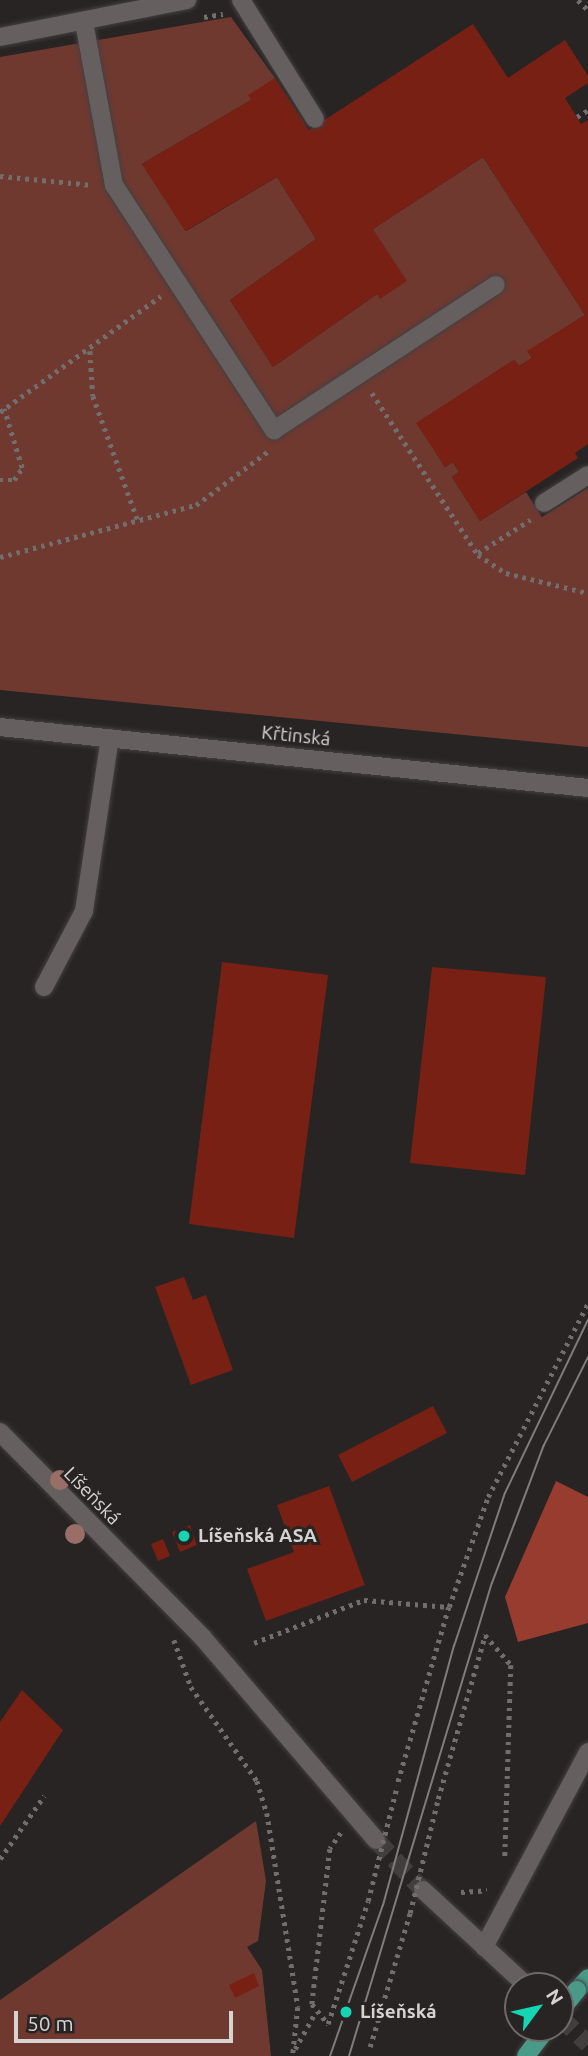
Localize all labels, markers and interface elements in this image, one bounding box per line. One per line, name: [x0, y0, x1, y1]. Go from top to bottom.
street label: Křtinská: [260, 721, 332, 751]
street label: Líšeňská: [59, 1462, 125, 1530]
place label: Líšeňská ASA: [198, 1525, 317, 1547]
marker: Líšeňská ASA: [176, 1528, 192, 1544]
north arrow: [504, 1972, 574, 2042]
text: N: [542, 1985, 568, 2009]
scale bar: [18, 1996, 236, 2040]
place label: Líšeňská: [360, 2001, 437, 2023]
marker: Líšeňská: [338, 2004, 354, 2020]
text: 50 m: [27, 2011, 74, 2035]

